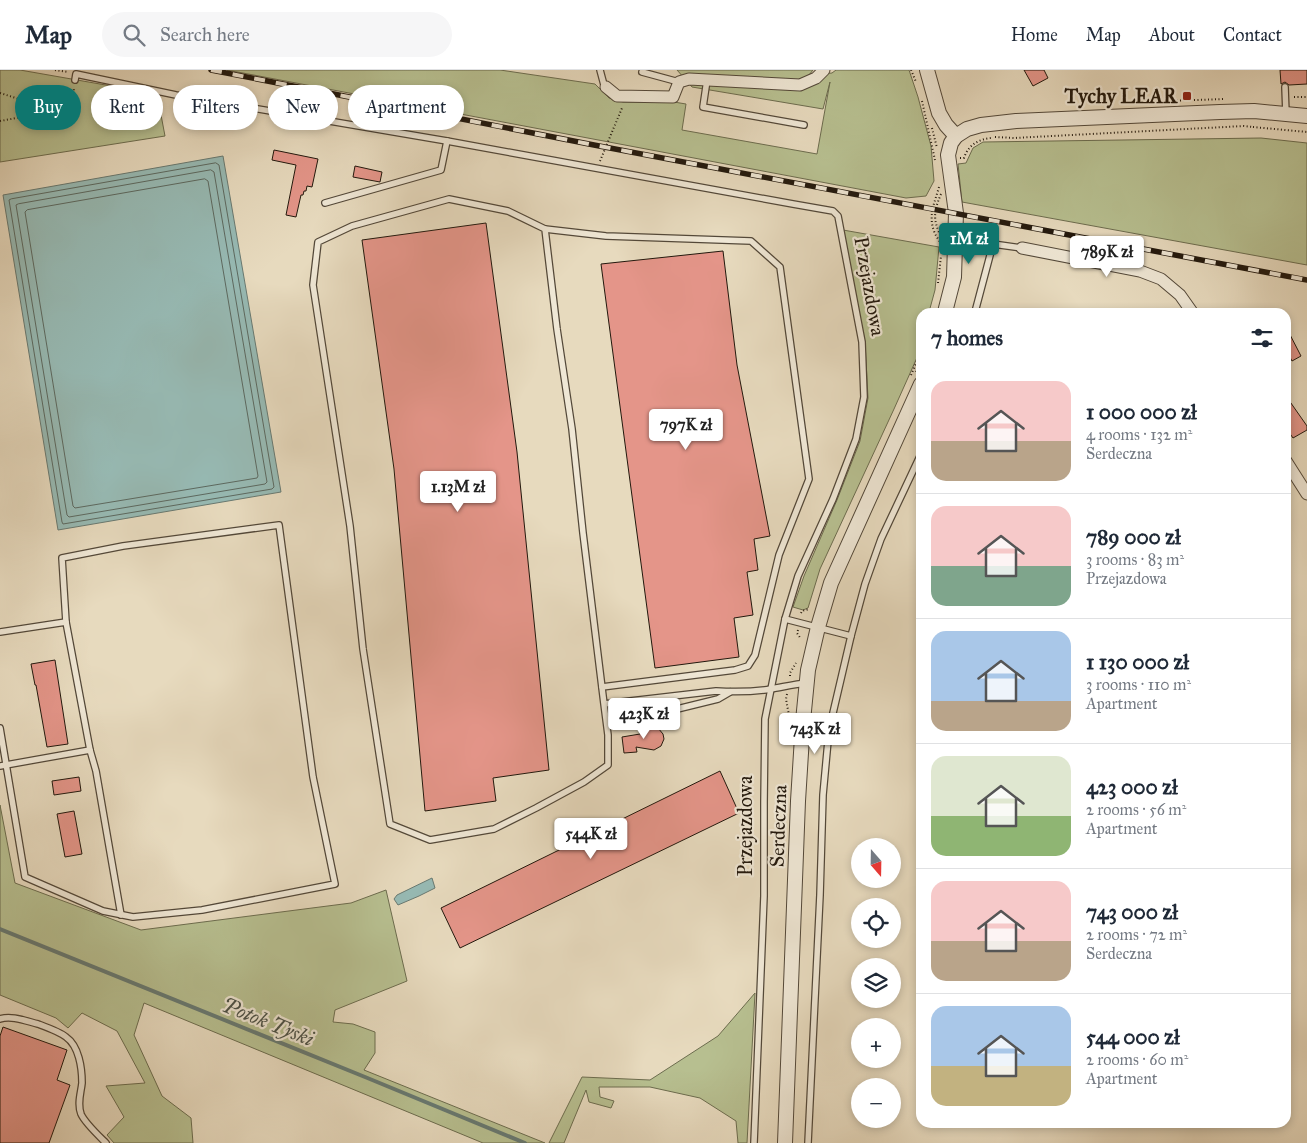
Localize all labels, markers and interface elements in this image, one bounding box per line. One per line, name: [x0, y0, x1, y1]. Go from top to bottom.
search box: [102, 12, 452, 57]
text: Map: [25, 20, 72, 50]
icon: search: [120, 21, 148, 49]
text: Search here: [160, 23, 250, 46]
text: Home: [1011, 24, 1058, 46]
text: Map: [1086, 24, 1121, 46]
text: About: [1149, 24, 1195, 46]
text: Contact: [1223, 24, 1282, 46]
place label: Tychy LEAR: [1064, 84, 1178, 109]
chip: Buy: [15, 85, 81, 130]
chip: Rent: [91, 85, 163, 130]
chip: Filters: [173, 85, 258, 130]
chip: New: [268, 85, 338, 130]
chip: Apartment: [348, 85, 464, 130]
marker: Tychy LEAR: [1181, 90, 1193, 102]
pin: 1M zł: [934, 222, 1004, 265]
text: 1M zł: [950, 229, 988, 248]
street label: Przejazdowa: [849, 234, 891, 338]
pin: 789K zł: [1061, 236, 1153, 278]
text: 789K zł: [1081, 242, 1133, 261]
icon: filters: [1248, 324, 1276, 352]
text: 7 homes: [931, 325, 1003, 351]
text: 1 000 000 zł: [1086, 399, 1197, 425]
icon: home: [971, 401, 1031, 461]
pin: 797K zł: [640, 408, 732, 451]
text: 797K zł: [660, 415, 712, 434]
text: 4 rooms · 132 m²: [1086, 425, 1192, 444]
text: Serdeczna: [1086, 444, 1152, 463]
pin: 1.13M zł: [406, 470, 510, 513]
text: 1.13M zł: [431, 477, 485, 496]
text: 789 000 zł: [1086, 524, 1181, 550]
icon: home: [971, 526, 1031, 586]
text: 3 rooms · 83 m²: [1086, 550, 1184, 569]
text: Przejazdowa: [1086, 569, 1167, 588]
text: 1 130 000 zł: [1086, 649, 1189, 675]
icon: home: [971, 651, 1031, 711]
text: 3 rooms · 110 m²: [1086, 675, 1191, 694]
text: Apartment: [1086, 694, 1158, 713]
pin: 423K zł: [598, 698, 690, 740]
text: 423K zł: [619, 704, 669, 723]
pin: 743K zł: [769, 712, 861, 755]
text: 743K zł: [790, 719, 840, 738]
text: 423 000 zł: [1086, 774, 1178, 800]
street label: Przejazdowa: [733, 775, 757, 876]
icon: home: [971, 776, 1031, 836]
street label: Serdeczna: [765, 784, 791, 868]
text: 2 rooms · 56 m²: [1086, 800, 1186, 819]
pin: 544K zł: [545, 818, 637, 860]
text: Apartment: [1086, 819, 1158, 838]
text: 544K zł: [565, 824, 617, 843]
north arrow: [851, 838, 901, 888]
map controls: [851, 838, 901, 1128]
button: locate: [851, 898, 901, 948]
text: 743 000 zł: [1086, 899, 1178, 925]
icon: home: [971, 901, 1031, 961]
text: 2 rooms · 72 m²: [1086, 925, 1187, 944]
text: Serdeczna: [1086, 944, 1152, 963]
button: layers: [851, 958, 901, 1008]
water label: Potok Tyski: [218, 992, 318, 1052]
button: +: [851, 1018, 901, 1068]
text: 544 000 zł: [1086, 1024, 1180, 1050]
icon: home: [971, 1026, 1031, 1086]
text: 2 rooms · 60 m²: [1086, 1050, 1188, 1069]
text: Apartment: [1086, 1069, 1158, 1088]
button: −: [851, 1078, 901, 1128]

